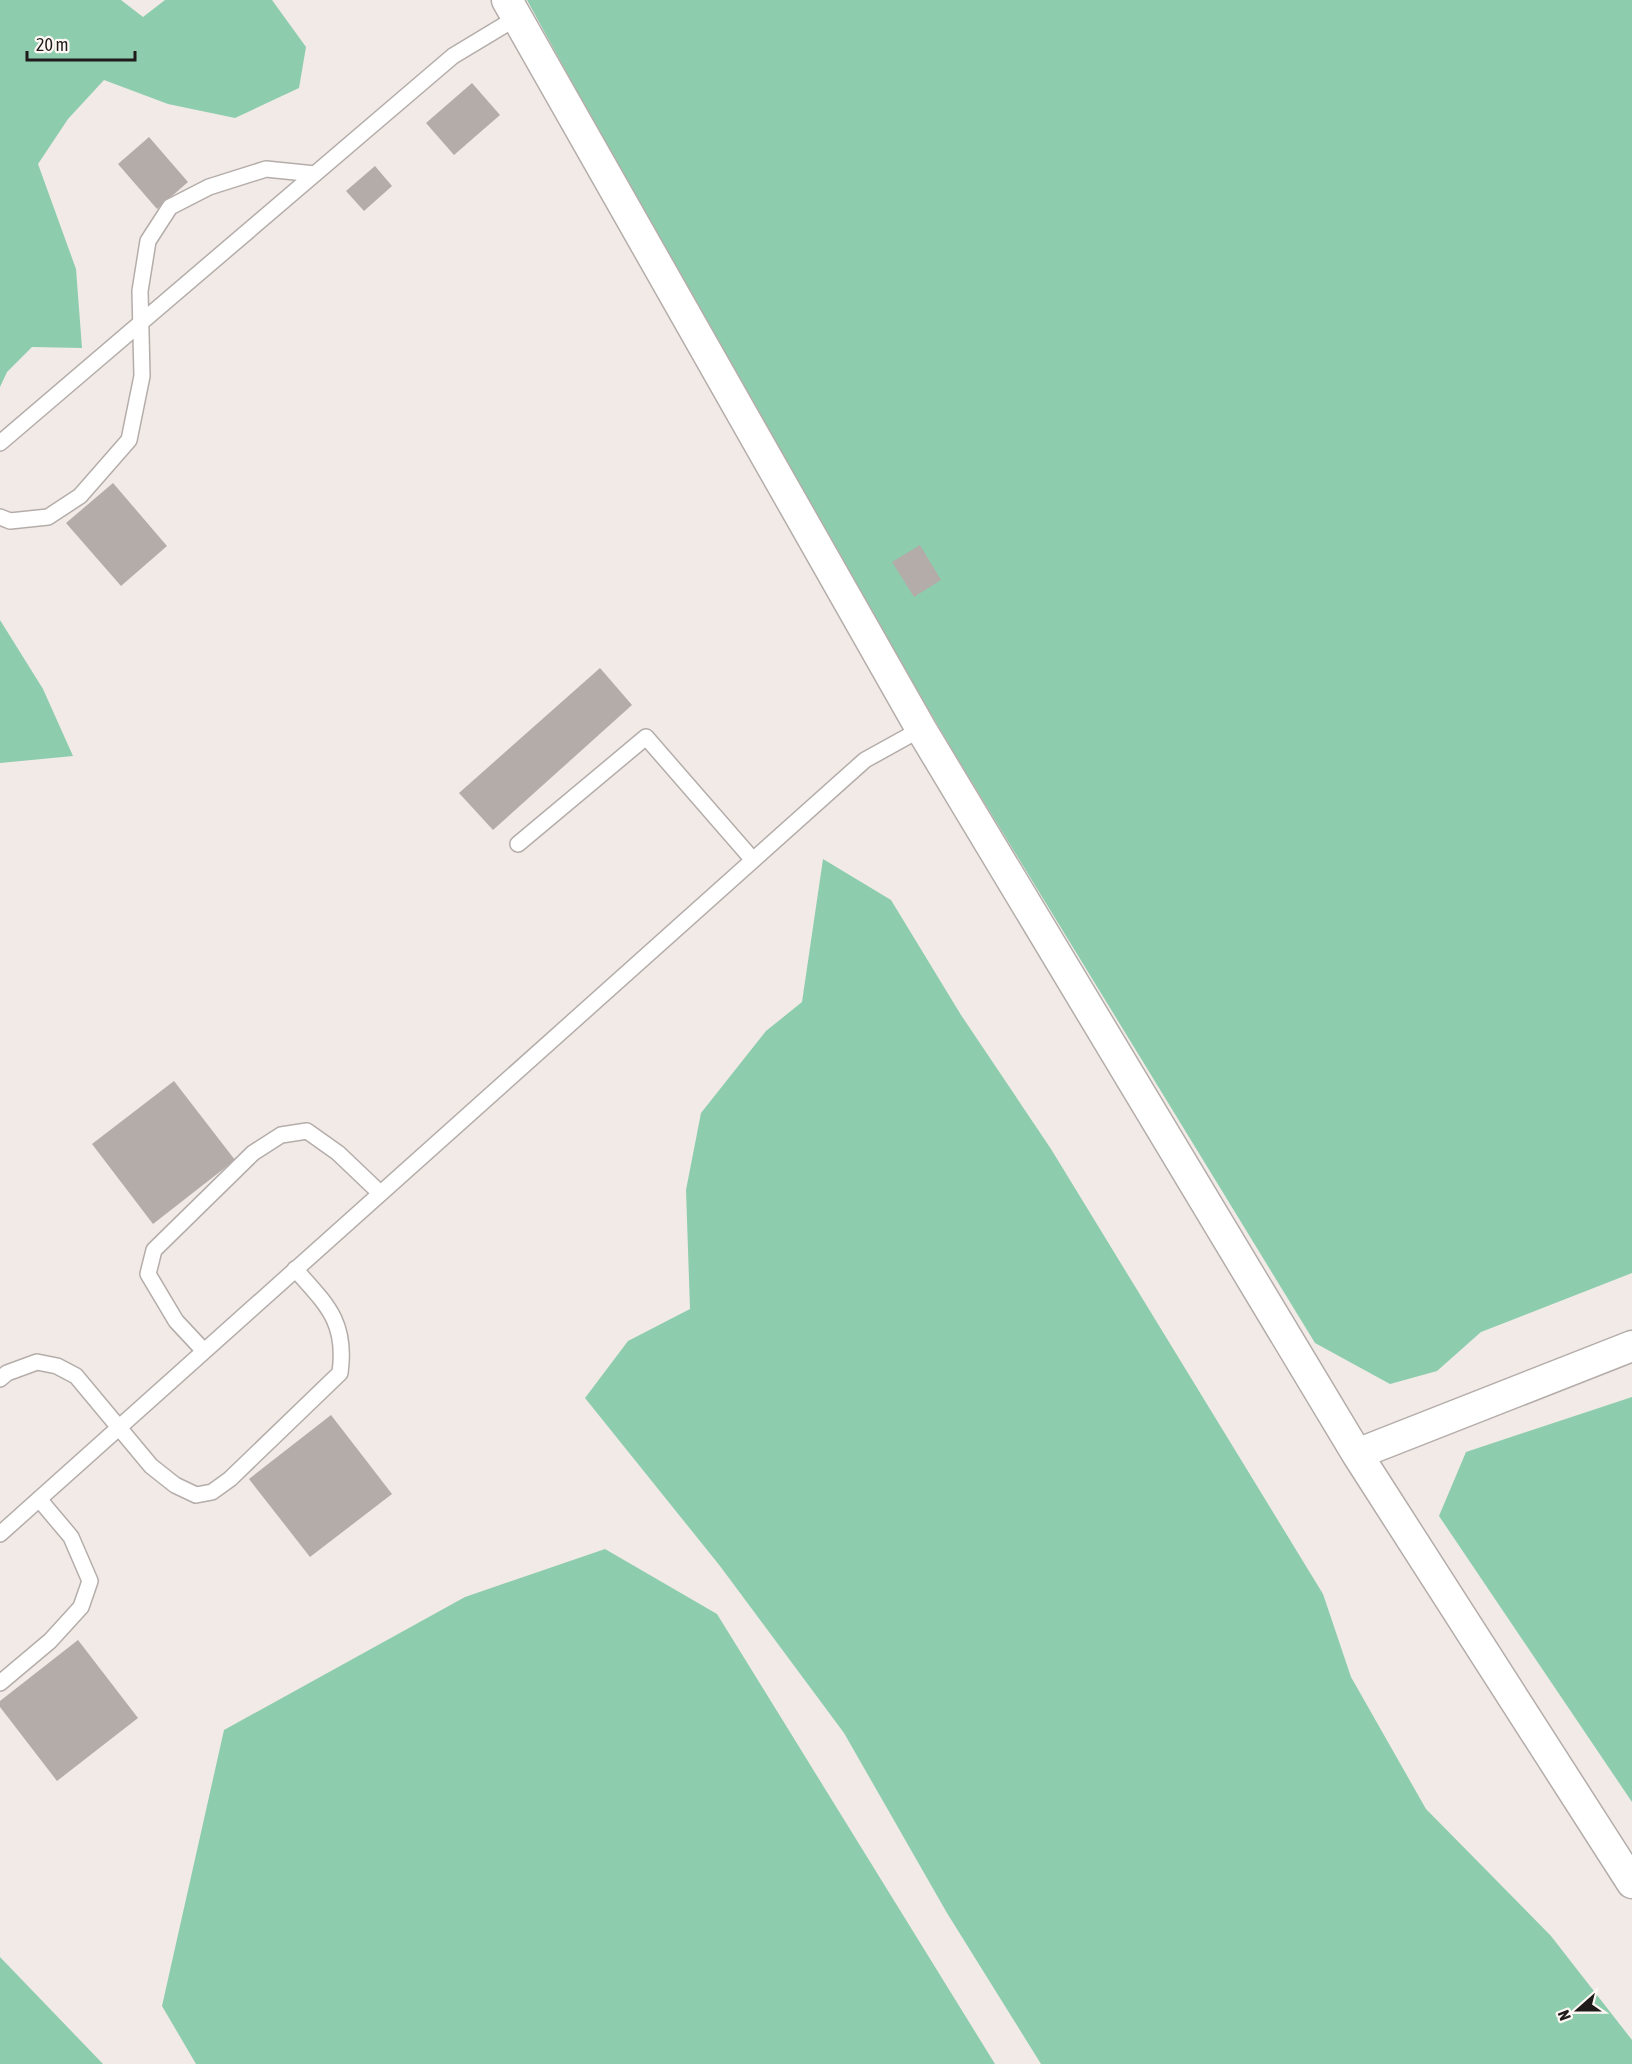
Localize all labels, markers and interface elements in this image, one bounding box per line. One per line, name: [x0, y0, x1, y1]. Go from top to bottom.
scale bar: [27, 24, 135, 62]
text: 20 m: [36, 34, 68, 55]
north arrow: [1548, 1980, 1608, 2040]
text: N: [1554, 2008, 1574, 2023]

